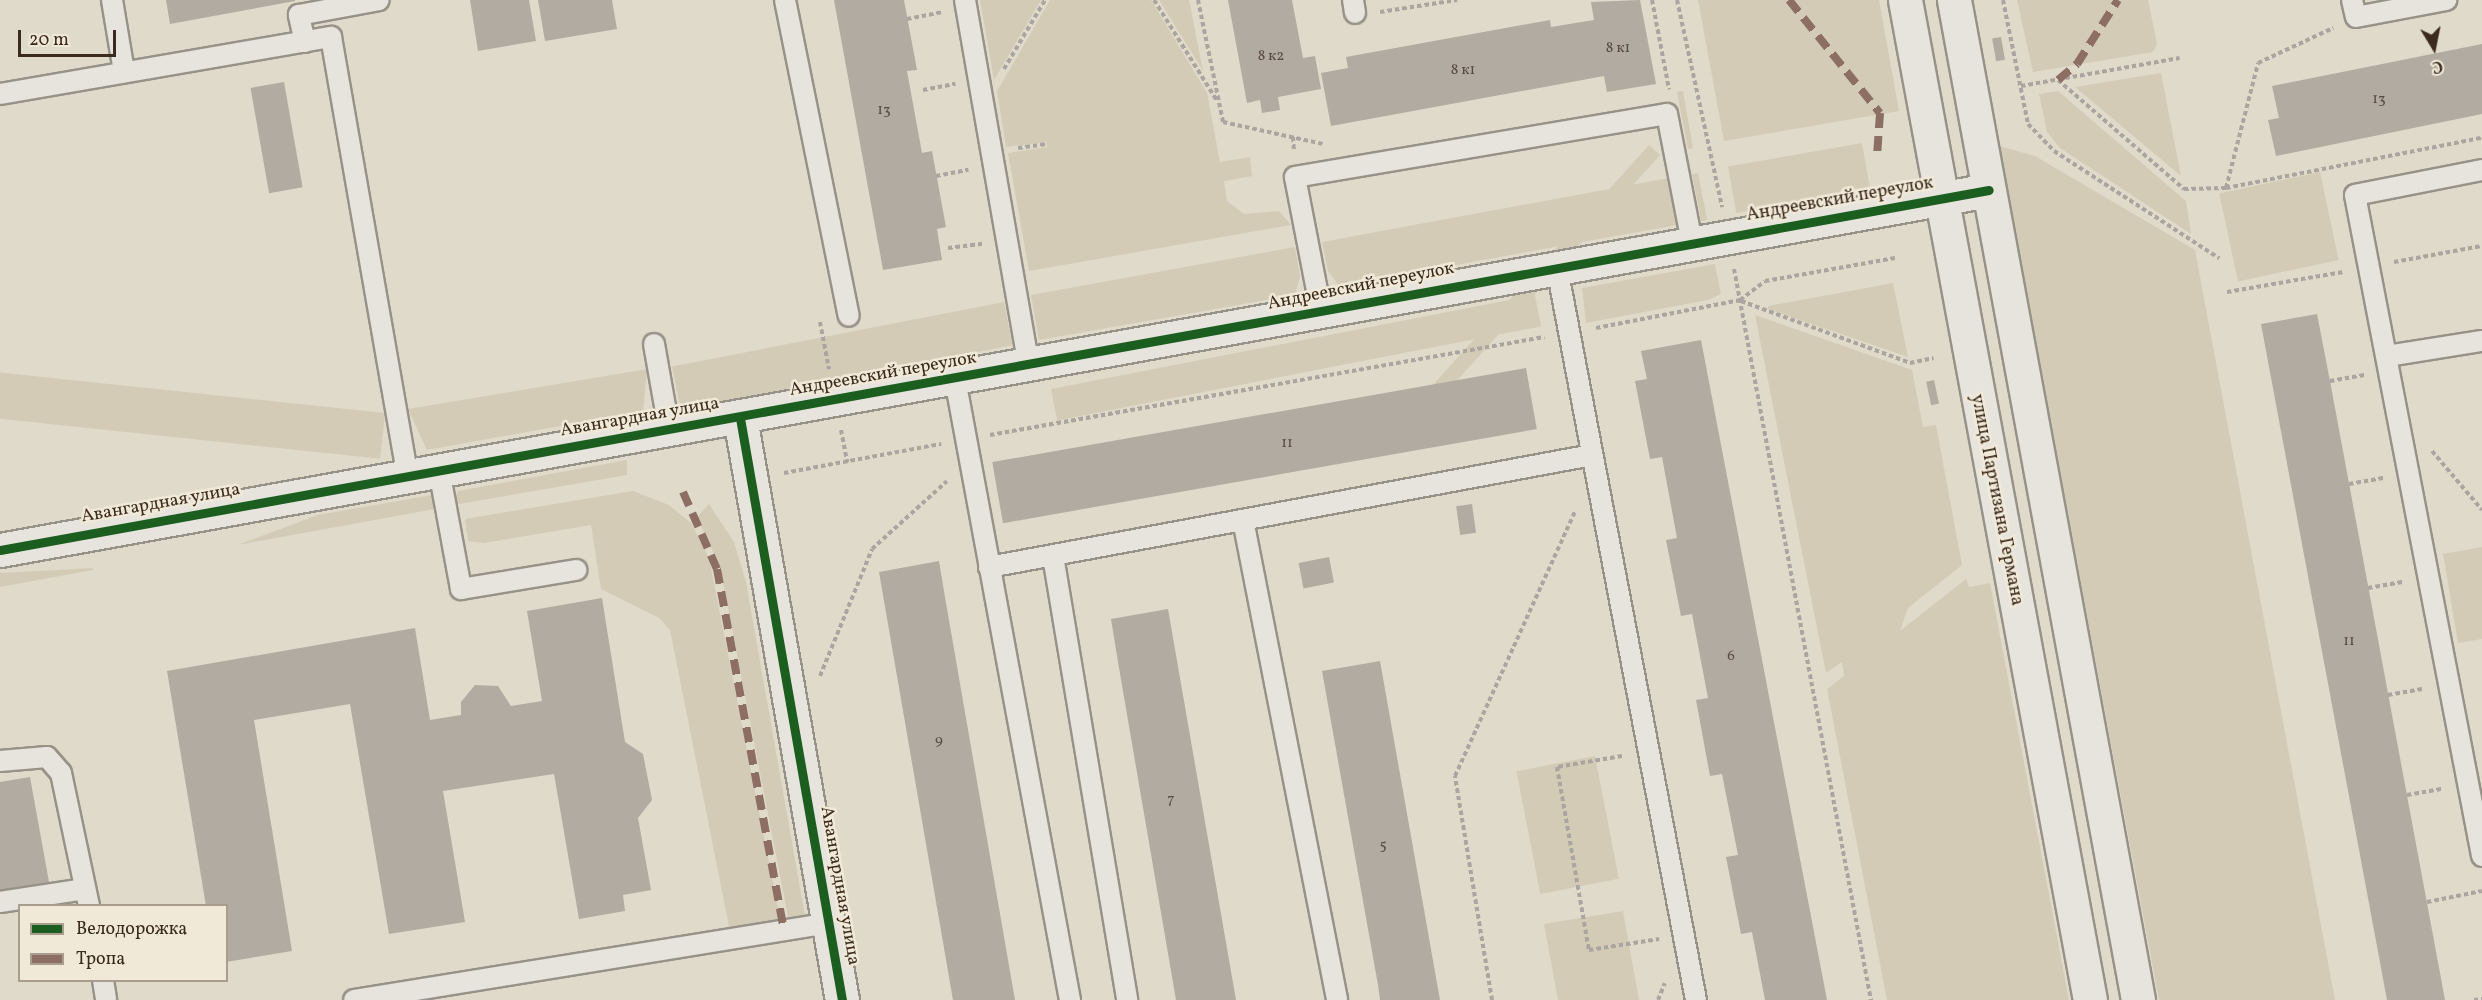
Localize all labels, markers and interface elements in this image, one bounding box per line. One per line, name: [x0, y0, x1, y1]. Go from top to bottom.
scale bar: [21, 18, 118, 56]
north arrow: [2404, 18, 2464, 78]
text: 20 m: [29, 28, 69, 53]
house number: 8 к1: [1606, 40, 1630, 58]
house number: 8 к2: [1258, 48, 1284, 66]
text: С: [2430, 54, 2444, 77]
house number: 8 к1: [1451, 62, 1475, 80]
house number: 13: [2372, 91, 2386, 109]
house number: 13: [877, 102, 891, 120]
street label: Андреевский переулок: [1745, 173, 1935, 227]
street label: Андреевский переулок: [1266, 258, 1456, 316]
street label: Андреевский переулок: [788, 348, 978, 402]
street label: Авангардная улица: [559, 393, 721, 443]
street label: улица Партизана Германа: [1965, 393, 2027, 607]
house number: 11: [1281, 435, 1293, 453]
street label: Авангардная улица: [80, 479, 242, 529]
house number: 11: [2343, 633, 2355, 651]
house number: 6: [1727, 648, 1735, 666]
house number: 9: [935, 732, 943, 750]
house number: 7: [1167, 791, 1175, 809]
street label: Авангардная улица: [814, 805, 864, 967]
house number: 5: [1379, 837, 1387, 855]
legend: [18, 904, 228, 982]
text: Велодорожка: [76, 917, 187, 942]
text: Тропа: [76, 947, 125, 972]

